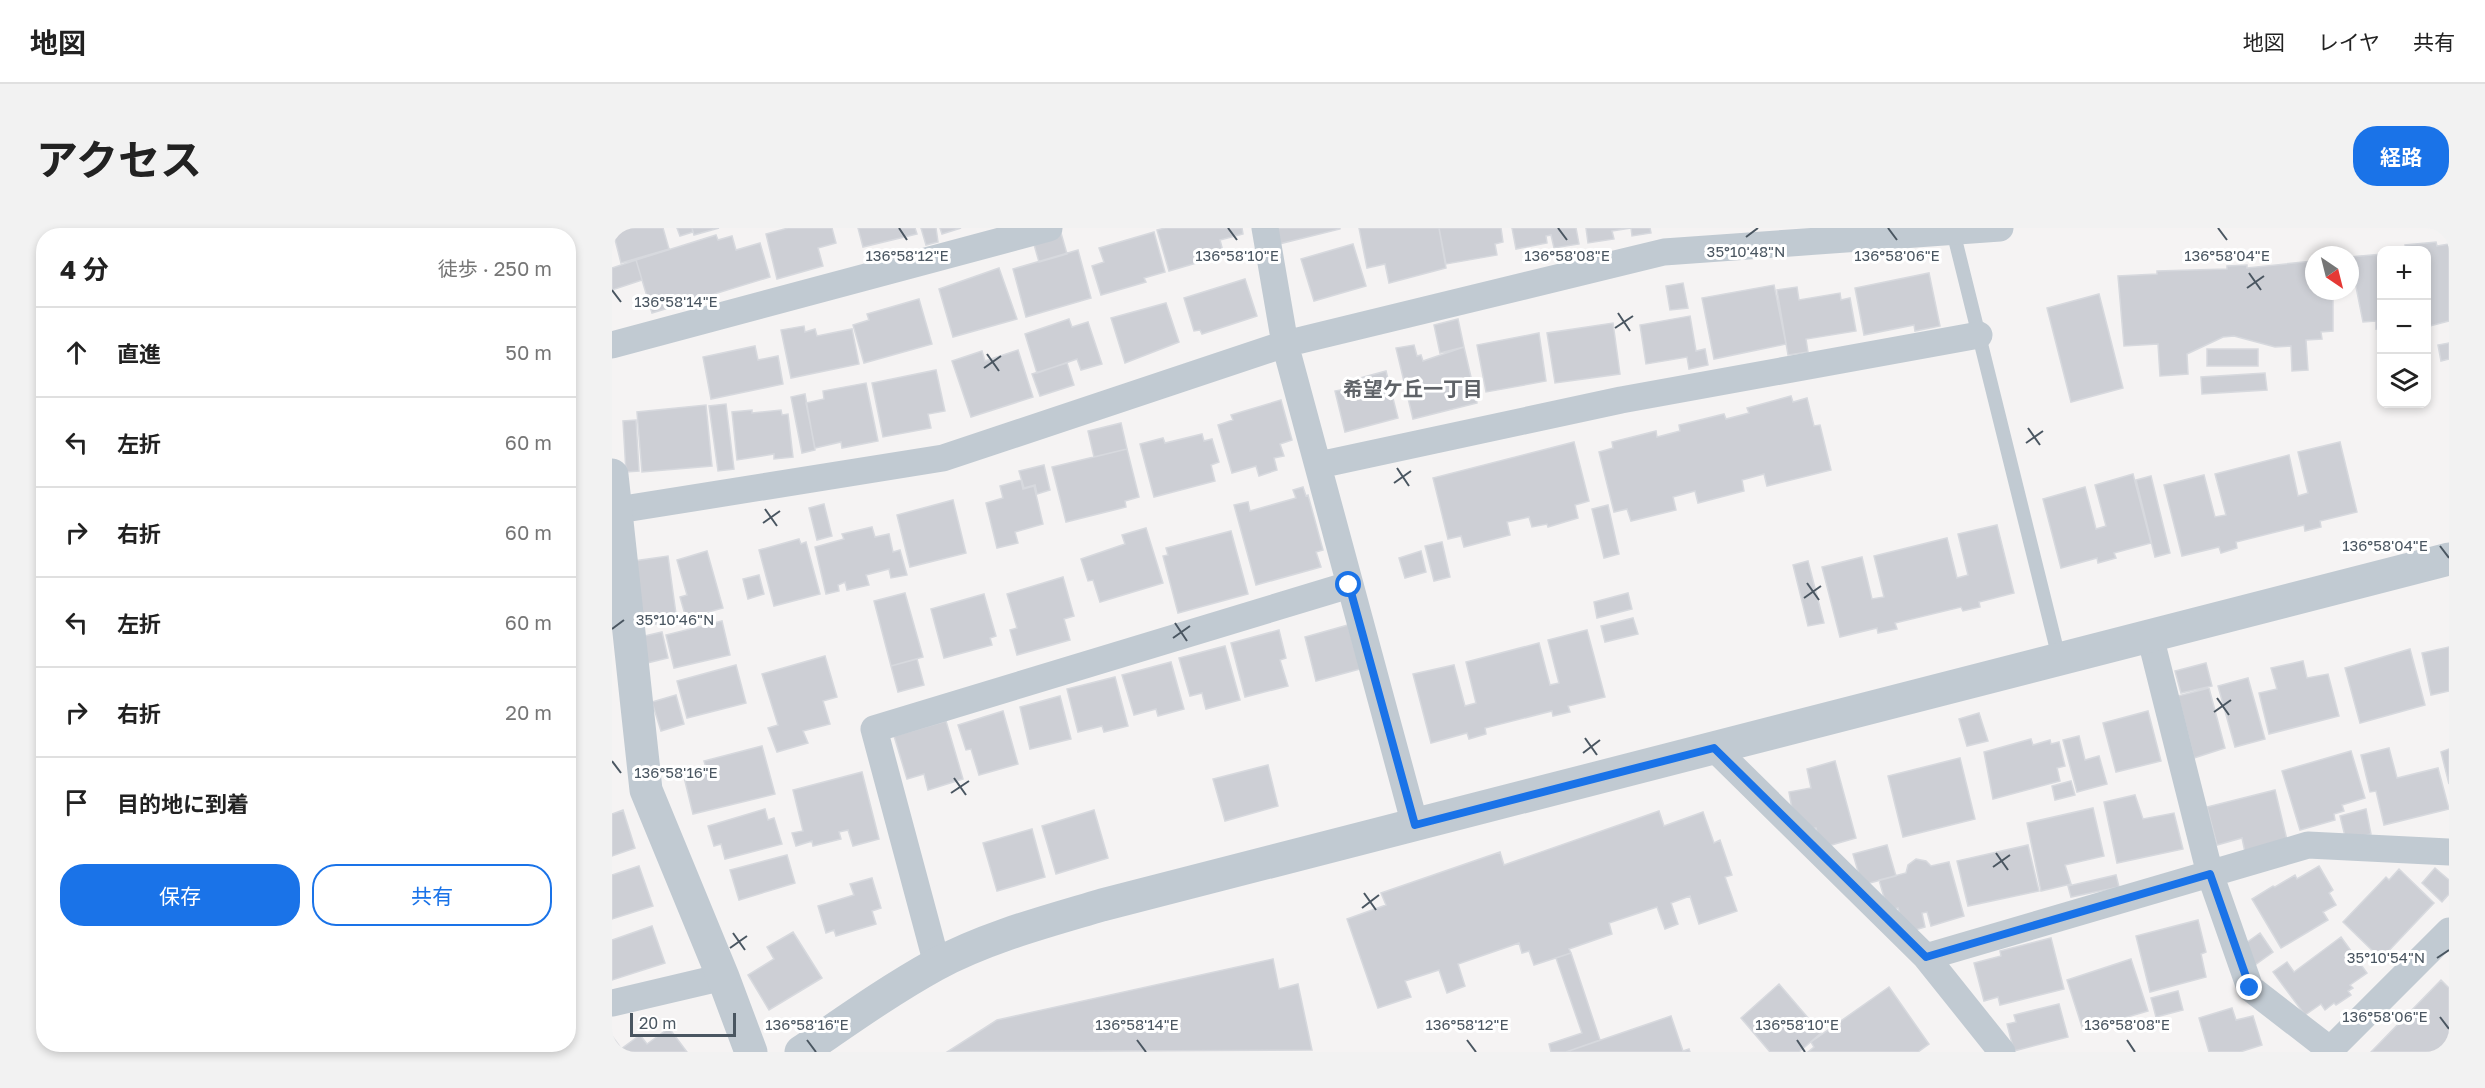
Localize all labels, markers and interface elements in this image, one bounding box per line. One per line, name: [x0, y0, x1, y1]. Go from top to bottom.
text: 地図: [30, 26, 86, 59]
text: 地図: [2243, 29, 2285, 55]
text: レイヤ: [2318, 29, 2380, 55]
text: 共有: [2413, 29, 2455, 55]
button: 経路: [2353, 126, 2449, 186]
text: アクセス: [36, 134, 202, 184]
text: 35°10'48"N: [1707, 242, 1785, 260]
text: 136°58'12"E: [865, 246, 949, 264]
text: 136°58'10"E: [1195, 246, 1279, 264]
text: 136°58'08"E: [1524, 246, 1610, 264]
text: 136°58'06"E: [1854, 246, 1940, 264]
text: 136°58'04"E: [2184, 246, 2270, 264]
north arrow: [2305, 246, 2359, 300]
map controls: [2377, 246, 2431, 408]
button: +: [2377, 246, 2431, 300]
text: 4 分: [60, 254, 109, 285]
text: 徒歩 · 250 m: [438, 256, 552, 280]
text: 136°58'14"E: [634, 292, 718, 310]
button: −: [2377, 300, 2431, 354]
icon: ahead: [60, 336, 93, 369]
text: 直進: [117, 340, 161, 367]
text: 50 m: [505, 340, 552, 364]
button: layers: [2377, 354, 2431, 408]
district label: 希望ケ丘一丁目: [1343, 376, 1483, 400]
icon: left: [60, 426, 93, 459]
text: 左折: [117, 430, 161, 457]
text: 60 m: [505, 430, 552, 454]
icon: right: [60, 516, 93, 549]
text: 右折: [117, 520, 161, 547]
text: 60 m: [505, 520, 552, 544]
text: 136°58'04"E: [2342, 536, 2428, 554]
route start: [1335, 571, 1361, 597]
icon: left: [60, 606, 93, 639]
text: 左折: [117, 610, 161, 637]
text: 60 m: [505, 610, 552, 634]
text: 35°10'46"N: [636, 610, 714, 628]
icon: right: [60, 696, 93, 729]
text: 右折: [117, 700, 161, 727]
text: 20 m: [505, 700, 552, 724]
text: 136°58'16"E: [634, 763, 718, 781]
icon: arrive: [60, 786, 93, 819]
text: 目的地に到着: [117, 790, 249, 817]
button: 保存: [60, 864, 300, 926]
button: 共有: [312, 864, 552, 926]
text: 35°10'54"N: [2347, 948, 2425, 966]
route end: [2236, 974, 2262, 1000]
text: 136°58'06"E: [2342, 1007, 2428, 1025]
scale bar: [630, 1010, 736, 1038]
text: 20 m: [639, 1013, 676, 1033]
text: 136°58'16"E: [765, 1015, 849, 1033]
text: 136°58'14"E: [1095, 1015, 1179, 1033]
text: 136°58'12"E: [1425, 1015, 1509, 1033]
text: 136°58'10"E: [1755, 1015, 1839, 1033]
text: 136°58'08"E: [2084, 1015, 2170, 1033]

